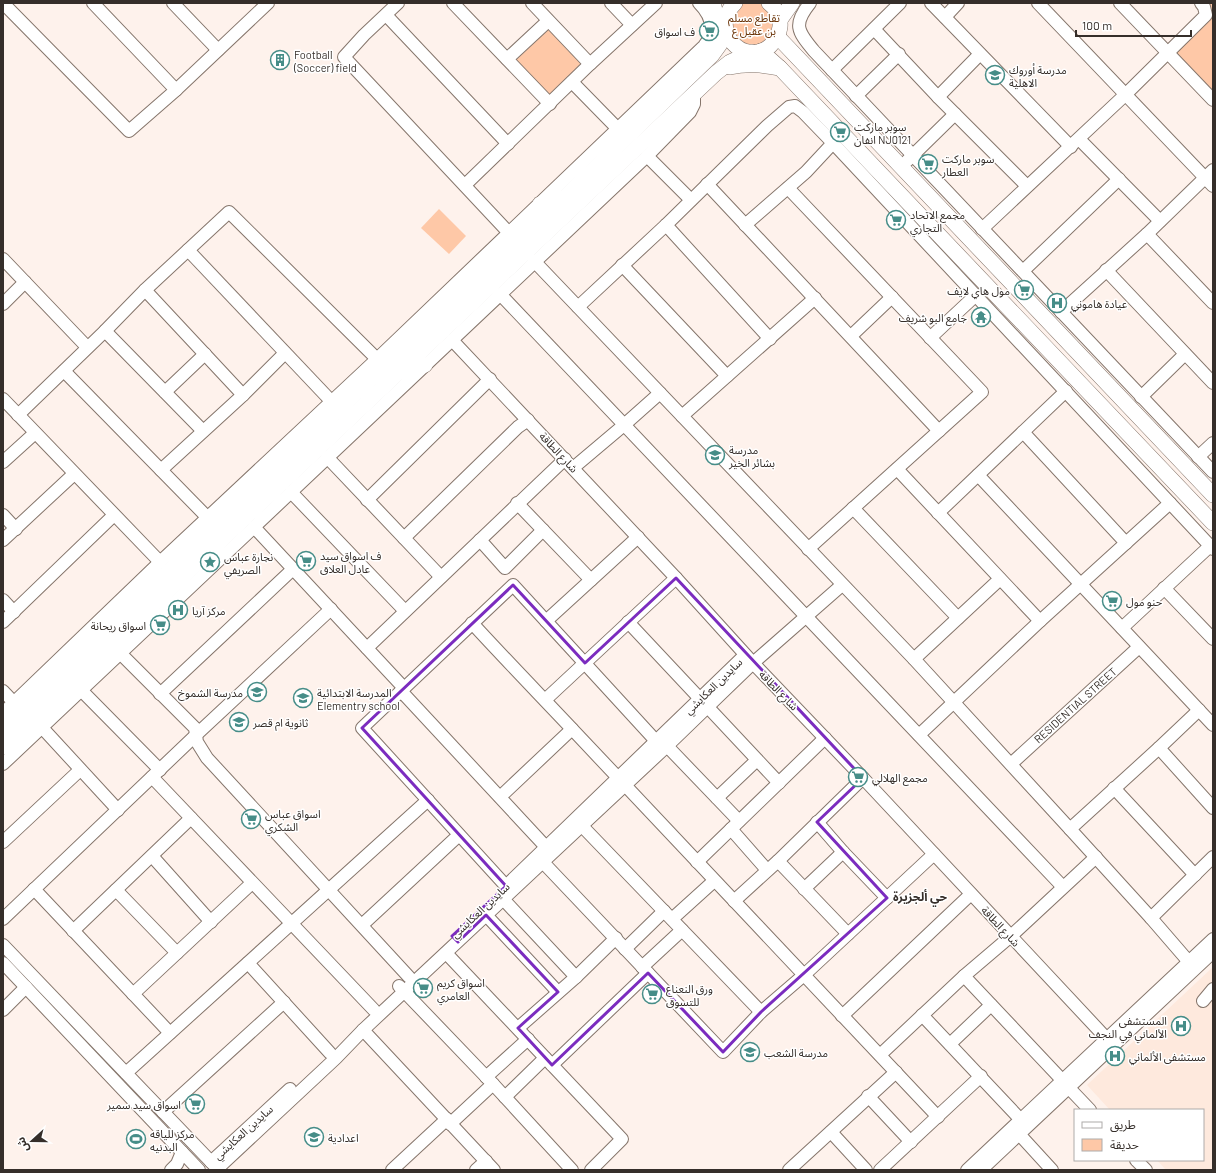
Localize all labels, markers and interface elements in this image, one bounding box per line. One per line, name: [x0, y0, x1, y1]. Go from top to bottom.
park label: تقاطع مسلم بن عقيل ع: [728, 11, 780, 39]
scale bar: [1076, 12, 1191, 38]
text: 100 m: [1082, 18, 1112, 32]
supermarket icon: ف اسواق: [698, 20, 720, 42]
place label: ف اسواق: [654, 25, 695, 39]
place label: Football (Soccer) field: [293, 48, 357, 74]
building icon: Football (Soccer) field: [269, 49, 291, 71]
place label: مدرسة أوروك الاهلية: [1009, 63, 1067, 90]
school or university icon: مدرسة أوروك الاهلية: [984, 64, 1006, 86]
place label: سوبر ماركت انفان NJ0121: [854, 120, 911, 147]
supermarket icon: سوبر ماركت انفان NJ0121: [829, 121, 851, 143]
place label: سوبر ماركت العطار: [941, 152, 995, 179]
supermarket icon: سوبر ماركت العطار: [917, 153, 939, 175]
place label: مجمع الاتحاد التجاري: [910, 208, 965, 237]
supermarket icon: مجمع الاتحاد التجاري: [885, 209, 907, 231]
supermarket icon: مول هاي لايف: [1013, 279, 1035, 301]
place label: مول هاي لايف: [947, 284, 1010, 300]
hospital icon: عيادة هاموني: [1046, 292, 1068, 314]
place label: عيادة هاموني: [1071, 297, 1128, 313]
temple icon: جامع البو شريف: [970, 306, 992, 328]
place label: جامع البو شريف: [899, 311, 968, 326]
street label: شارع الطاقة: [536, 429, 581, 476]
place label: مدرسة بشائر الخير: [728, 443, 775, 470]
school or university icon: مدرسة بشائر الخير: [704, 444, 726, 466]
place label: ف اسواق سيد عادل العلاق: [320, 549, 382, 575]
place label: نجارة عباس الصريفي: [224, 550, 273, 579]
supermarket icon: ف اسواق سيد عادل العلاق: [295, 550, 317, 572]
place icon: نجارة عباس الصريفي: [199, 551, 221, 573]
supermarket icon: حنو مول: [1101, 590, 1123, 612]
place label: حنو مول: [1126, 595, 1163, 609]
hospital icon: مركز آريا: [167, 599, 189, 621]
place label: مركز آريا: [192, 604, 226, 618]
supermarket icon: اسواق ريحانة: [149, 614, 171, 636]
place label: اسواق ريحانة: [91, 619, 146, 633]
street label: سايدين العكايشي: [681, 655, 747, 719]
street label: RESIDENTIAL STREET: [1031, 665, 1119, 745]
street label: شارع الطاقة: [755, 667, 801, 714]
school or university icon: مدرسة الشموخ: [246, 681, 268, 703]
place label: مدرسة الشموخ: [178, 686, 243, 701]
place label: المدرسة الابتدائية Elementry school: [317, 686, 400, 712]
school or university icon: المدرسة الابتدائية Elementry school: [292, 687, 314, 709]
school or university icon: ثانوية ام قصر: [228, 711, 250, 733]
place label: ثانوية ام قصر: [252, 716, 308, 731]
supermarket icon: مجمع الهلالي: [847, 766, 869, 788]
place label: مجمع الهلالي: [872, 771, 928, 787]
place label: اسواق عباس الشكري: [265, 807, 321, 836]
supermarket icon: اسواق عباس الشكري: [240, 808, 262, 830]
street label: سايدين العكايشي: [448, 879, 515, 943]
district label: حي ألجزيرة: [893, 889, 948, 907]
street label: شارع الطاقة: [978, 903, 1023, 950]
place label: اسواق كريم العامري: [437, 976, 485, 1005]
supermarket icon: اسواق كريم العامري: [412, 977, 434, 999]
place label: ورق النعناع للتسوق: [666, 982, 713, 1009]
supermarket icon: ورق النعناع للتسوق: [641, 983, 663, 1005]
place label: المستشفى الألماني في النجف: [1089, 1014, 1167, 1043]
hospital icon: المستشفى الألماني في النجف: [1170, 1015, 1192, 1037]
school or university icon: مدرسة الشعب: [739, 1041, 761, 1063]
hospital icon: مستشفى الألماني: [1104, 1045, 1126, 1067]
place label: مدرسة الشعب: [764, 1046, 828, 1060]
place label: مستشفى الألماني: [1129, 1050, 1206, 1066]
supermarket icon: اسواق سيد سمير: [184, 1093, 206, 1115]
place label: اسواق سيد سمير: [106, 1098, 181, 1112]
street label: سايدين العكايشي: [211, 1102, 278, 1165]
legend: [1074, 1109, 1204, 1161]
text: طريق: [1110, 1117, 1136, 1133]
north arrow: [12, 1121, 52, 1161]
school or university icon: اعدادية: [303, 1126, 325, 1148]
place label: مركز للياقه البدنيه: [150, 1127, 195, 1154]
sports icon: مركز للياقه البدنيه: [125, 1128, 147, 1150]
place label: اعدادية: [328, 1131, 359, 1145]
text: ش: [13, 1135, 32, 1154]
text: حديقة: [1110, 1137, 1139, 1152]

